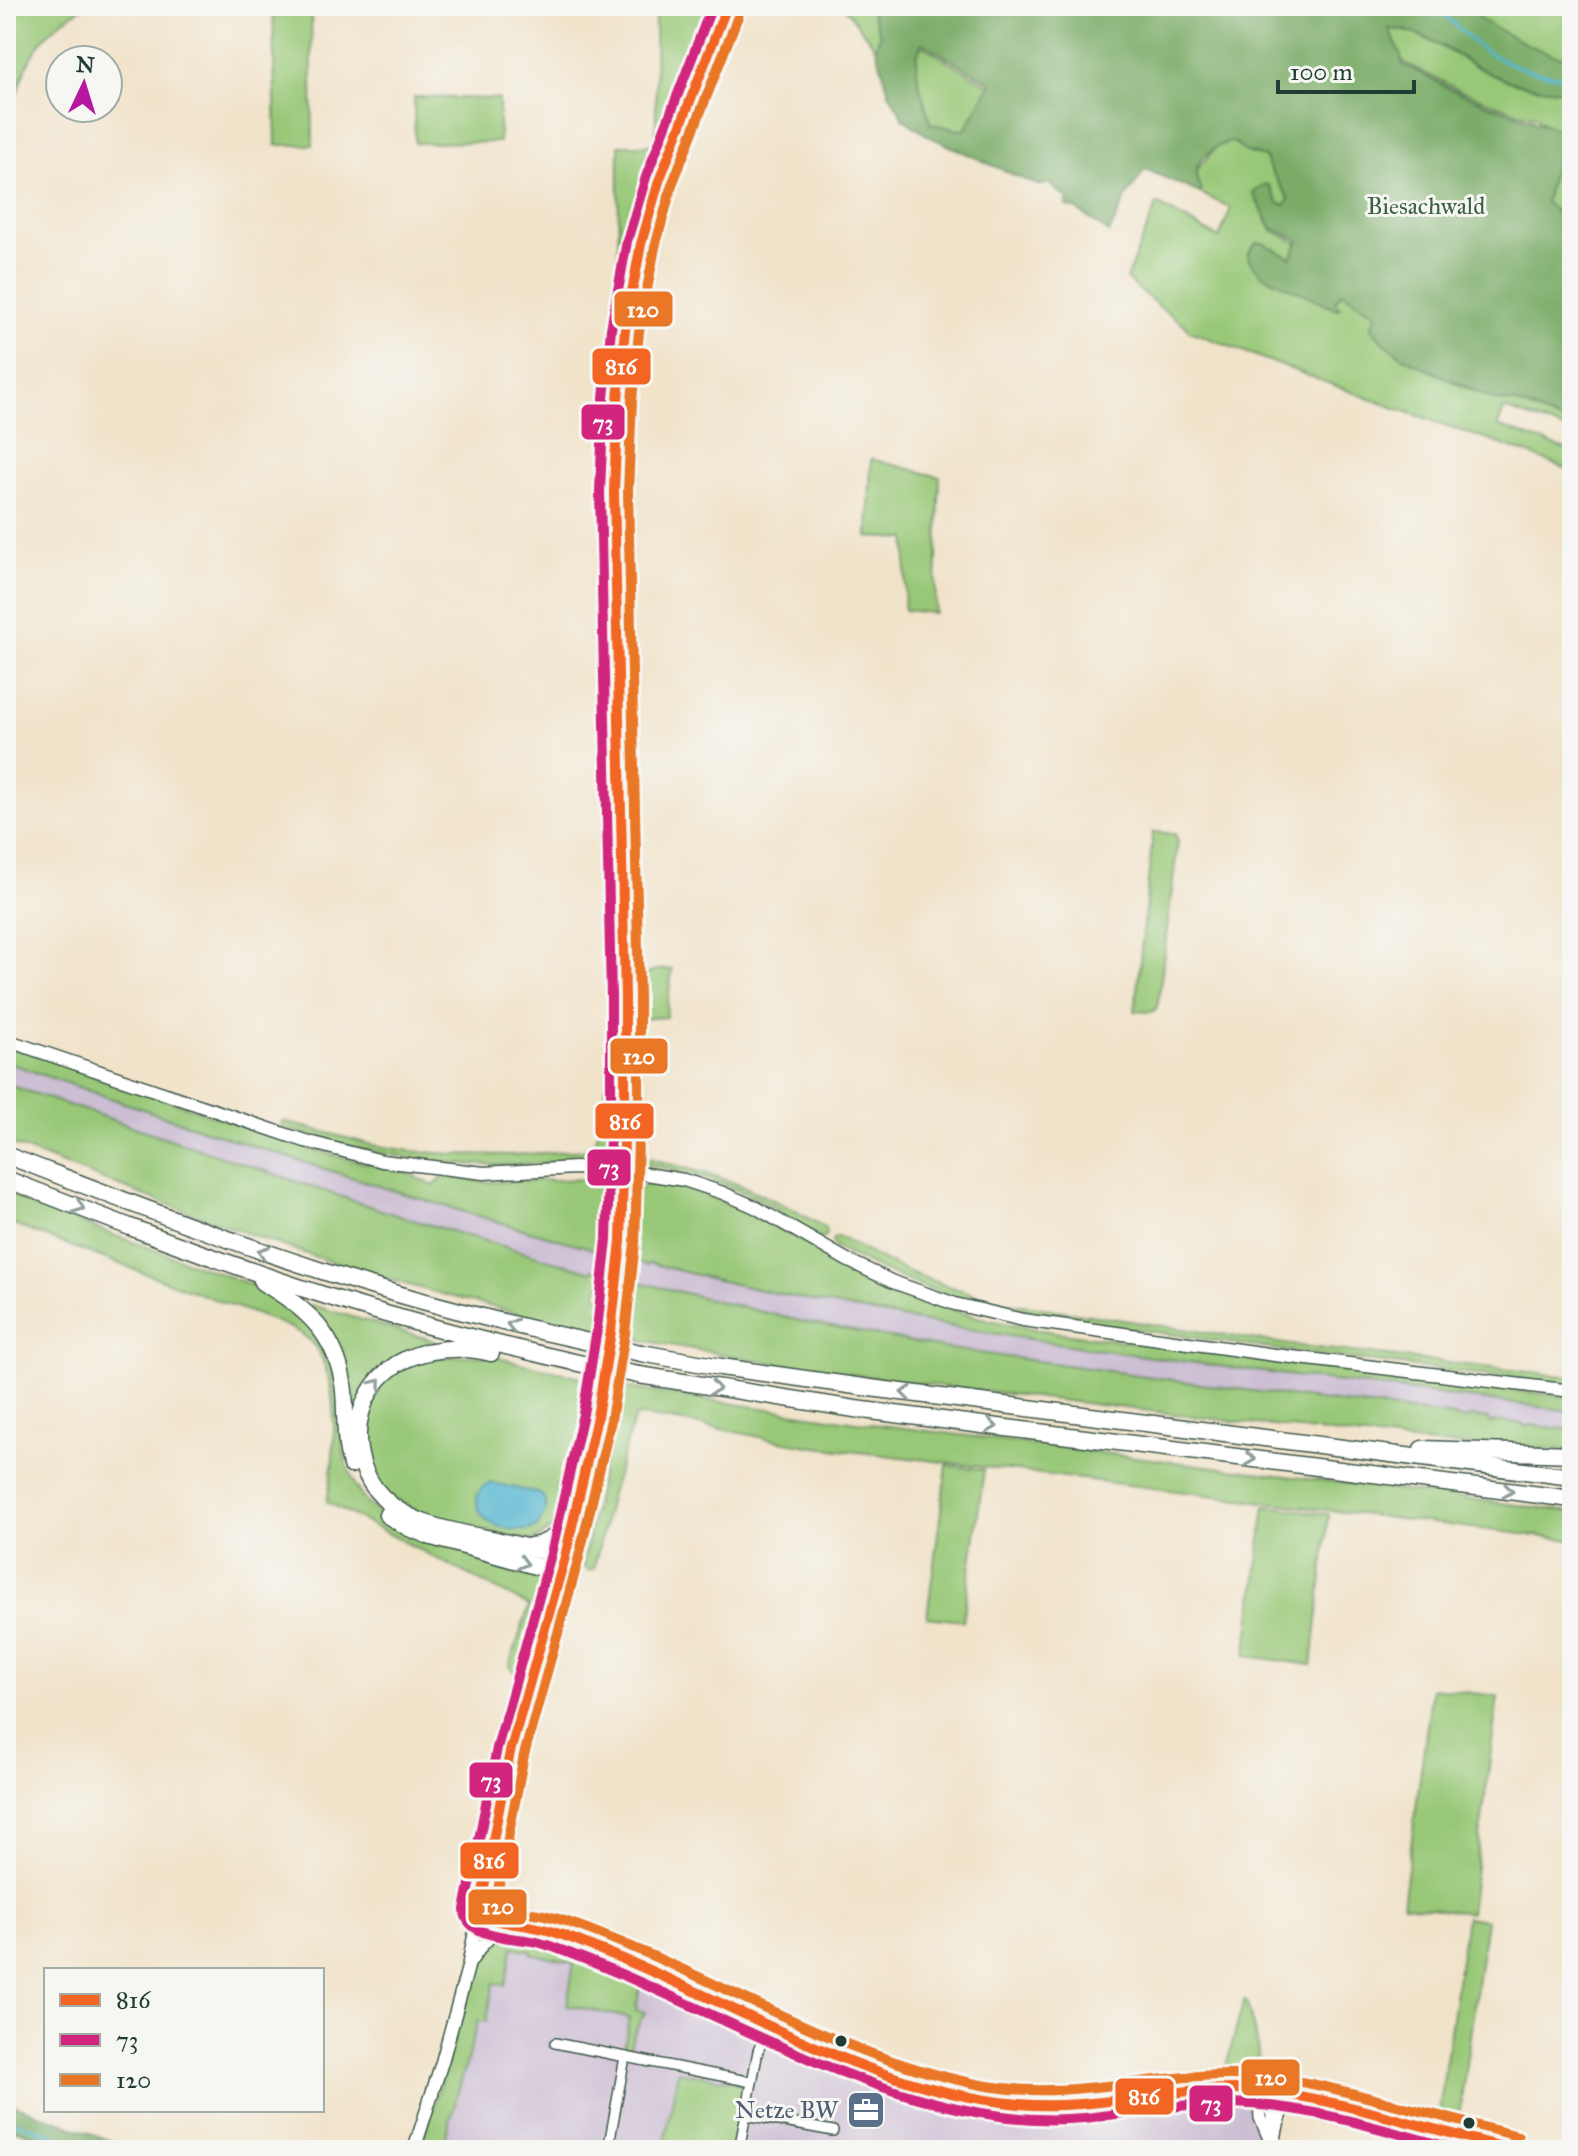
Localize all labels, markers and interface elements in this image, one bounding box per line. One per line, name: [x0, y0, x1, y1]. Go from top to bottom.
north arrow: [44, 44, 124, 124]
scale bar: [1278, 44, 1414, 94]
text: N: [75, 50, 96, 79]
text: 100 m: [1290, 57, 1353, 87]
park label: Biesachwald: [1367, 191, 1485, 221]
line badge: 120: [613, 290, 674, 328]
text: 120: [627, 296, 659, 323]
line badge: 816: [591, 347, 652, 386]
text: 816: [605, 353, 639, 380]
line badge: 73: [580, 403, 626, 441]
text: 73: [593, 409, 613, 436]
line badge: 120: [609, 1037, 669, 1075]
text: 120: [623, 1043, 655, 1070]
line badge: 816: [594, 1102, 655, 1140]
text: 816: [609, 1108, 643, 1135]
line badge: 73: [586, 1148, 632, 1187]
text: 73: [599, 1154, 619, 1181]
one-way arrow: [71, 1197, 85, 1214]
one-way arrow: [257, 1245, 271, 1261]
one-way arrow: [506, 1317, 520, 1334]
one-way arrow: [367, 1378, 382, 1393]
one-way arrow: [709, 1379, 722, 1396]
one-way arrow: [899, 1385, 913, 1402]
one-way arrow: [986, 1418, 999, 1435]
one-way arrow: [1243, 1450, 1257, 1467]
one-way arrow: [1501, 1482, 1515, 1499]
one-way arrow: [516, 1553, 530, 1570]
line badge: 73: [468, 1761, 514, 1799]
text: 73: [481, 1767, 501, 1794]
line badge: 816: [459, 1841, 520, 1880]
text: 816: [473, 1847, 507, 1874]
line badge: 120: [467, 1888, 528, 1926]
text: 120: [482, 1893, 514, 1920]
legend: [44, 1968, 324, 2112]
text: 816: [116, 1985, 151, 2015]
text: 73: [116, 2025, 138, 2055]
unlabelled marker: [833, 2033, 849, 2049]
line badge: 120: [1240, 2058, 1301, 2097]
text: 120: [1255, 2064, 1287, 2091]
text: 120: [116, 2065, 151, 2095]
line badge: 816: [1114, 2077, 1175, 2116]
text: 816: [1128, 2083, 1162, 2110]
line badge: 73: [1188, 2084, 1234, 2123]
office icon: Netze BW: [845, 2089, 887, 2131]
text: 73: [1201, 2090, 1221, 2117]
place label: Netze BW: [735, 2095, 839, 2125]
unlabelled marker: [1461, 2115, 1477, 2131]

